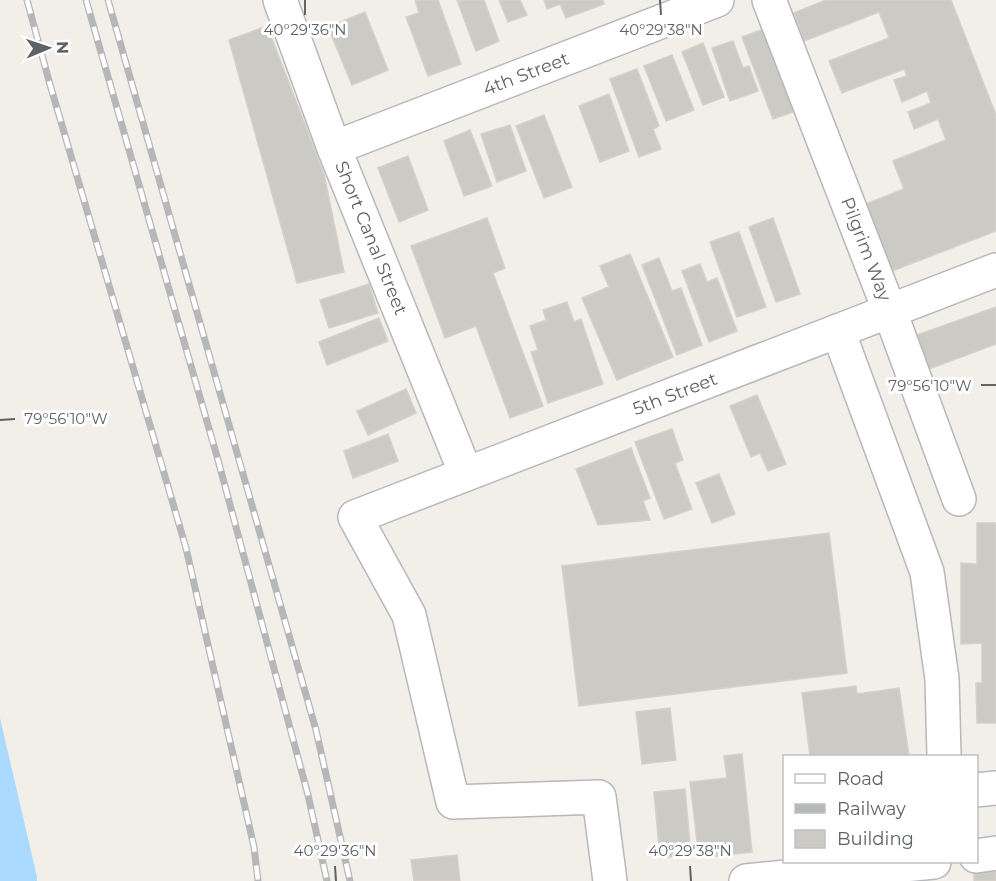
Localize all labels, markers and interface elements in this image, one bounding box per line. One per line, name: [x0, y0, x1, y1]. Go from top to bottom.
north arrow: [18, 18, 78, 78]
text: 40°29'36"N: [264, 20, 346, 39]
text: 40°29'38"N: [619, 20, 703, 39]
text: N: [53, 41, 72, 54]
street label: 4th Street: [480, 48, 572, 100]
street label: Short Canal Street: [330, 158, 412, 318]
street label: Pilgrim Way: [836, 194, 896, 304]
street label: 5th Street: [630, 368, 720, 420]
text: 79°56'10"W: [888, 376, 972, 395]
text: 79°56'10"W: [24, 409, 108, 428]
legend: [783, 755, 978, 863]
text: Road: [837, 768, 884, 790]
text: Railway: [837, 798, 906, 820]
text: Building: [837, 828, 914, 850]
text: 40°29'36"N: [294, 841, 376, 860]
text: 40°29'38"N: [648, 841, 732, 860]

